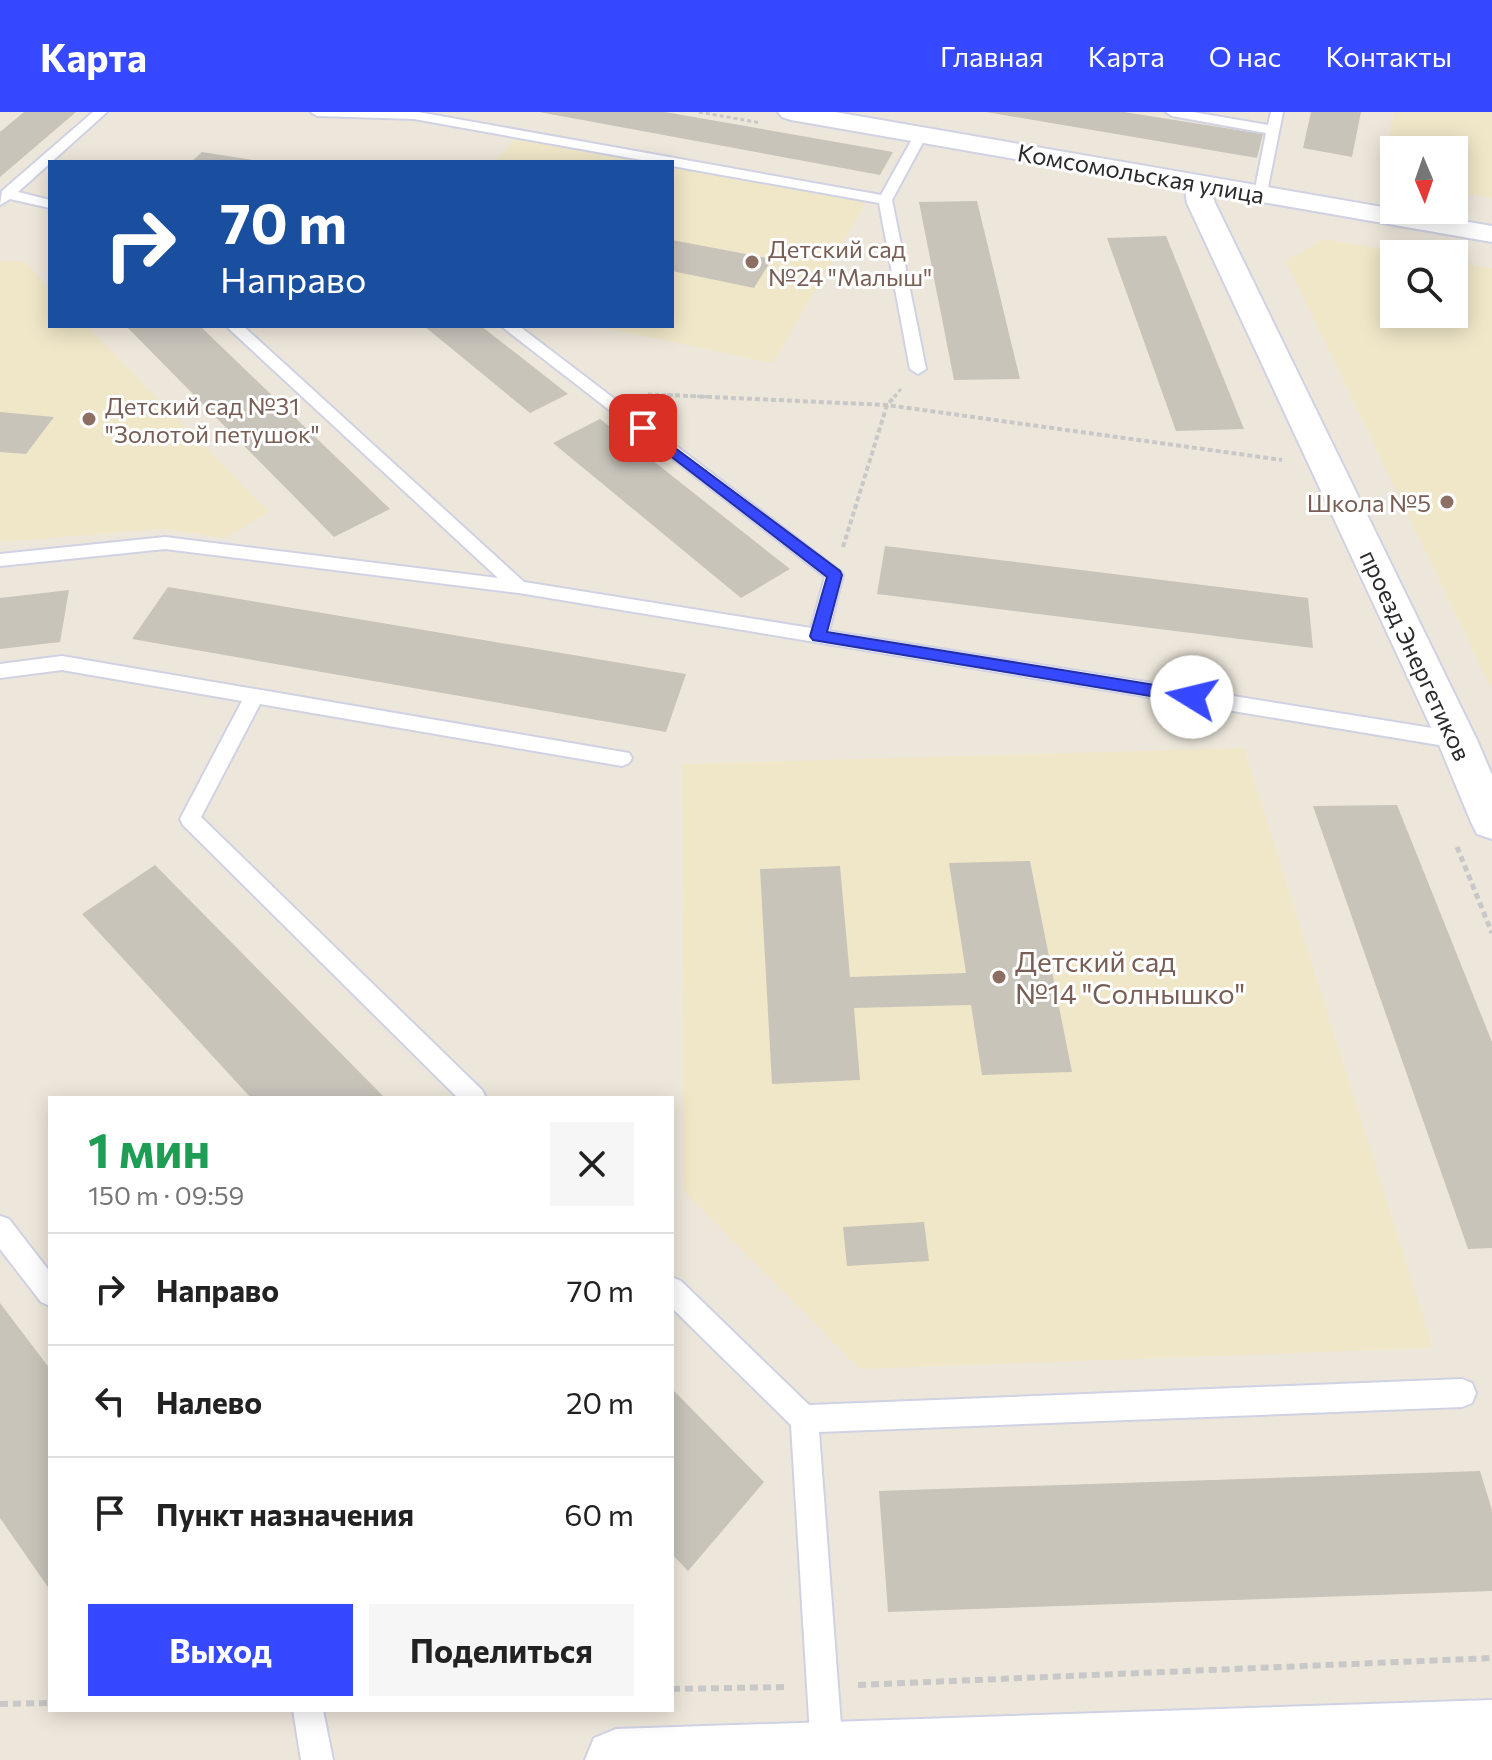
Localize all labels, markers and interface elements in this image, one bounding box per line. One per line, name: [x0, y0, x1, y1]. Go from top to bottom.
text: Карта: [40, 33, 147, 80]
text: Главная: [940, 39, 1044, 73]
text: Карта: [1088, 39, 1165, 73]
text: О нас: [1209, 39, 1281, 73]
text: Контакты: [1325, 39, 1452, 73]
north arrow: [1380, 136, 1468, 224]
map controls: [1380, 136, 1468, 328]
street label: Комсомольская улица: [1015, 137, 1267, 209]
text: 70 m: [220, 187, 347, 256]
icon: right: [88, 192, 192, 296]
place label: Детский сад №24 "Малыш": [768, 234, 932, 291]
button: search: [1380, 240, 1468, 328]
marker: Детский сад №24 "Малыш": [743, 253, 761, 271]
text: Направо: [220, 256, 366, 300]
place label: Детский сад №31 "Золотой петушок": [105, 391, 320, 448]
pin: [609, 394, 677, 462]
icon: arrive: [621, 406, 665, 450]
marker: Детский сад №31 "Золотой петушок": [80, 410, 98, 428]
place label: Школа №5: [1307, 488, 1431, 517]
marker: Школа №5: [1438, 493, 1456, 511]
street label: проезд Энергетиков: [1354, 545, 1478, 765]
position arrow: [1150, 655, 1234, 739]
place label: Детский сад №14 "Солнышко": [1015, 944, 1245, 1010]
marker: Детский сад №14 "Солнышко": [990, 968, 1008, 986]
text: 1 мин: [88, 1119, 210, 1178]
button: close: [550, 1122, 634, 1206]
text: 150 m · 09:59: [88, 1179, 244, 1210]
icon: right: [88, 1267, 132, 1311]
text: Направо: [156, 1271, 279, 1308]
text: 70 m: [567, 1271, 634, 1308]
icon: left: [88, 1379, 132, 1423]
text: Налево: [156, 1383, 262, 1420]
text: 20 m: [566, 1383, 634, 1420]
icon: arrive: [88, 1491, 132, 1535]
text: Пункт назначения: [156, 1495, 414, 1532]
text: 60 m: [564, 1495, 634, 1532]
button: Выход: [88, 1604, 353, 1696]
button: Поделиться: [369, 1604, 634, 1696]

